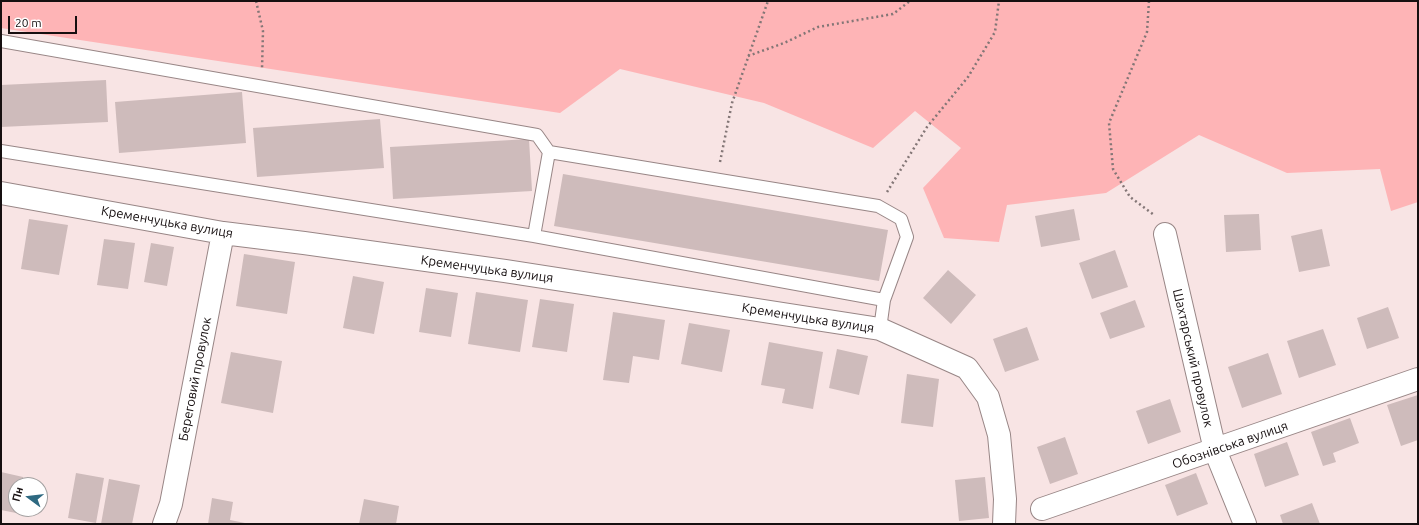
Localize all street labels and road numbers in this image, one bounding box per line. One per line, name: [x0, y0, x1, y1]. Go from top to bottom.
street label: Кременчуцька вулиця: [100, 203, 234, 241]
street label: Кременчуцька вулиця: [420, 252, 554, 286]
street label: Шахтарський провулок: [1169, 287, 1217, 429]
street label: Кременчуцька вулиця: [741, 300, 875, 336]
street label: Береговий провулок: [175, 316, 215, 442]
street label: Обознівська вулиця: [1170, 418, 1290, 472]

